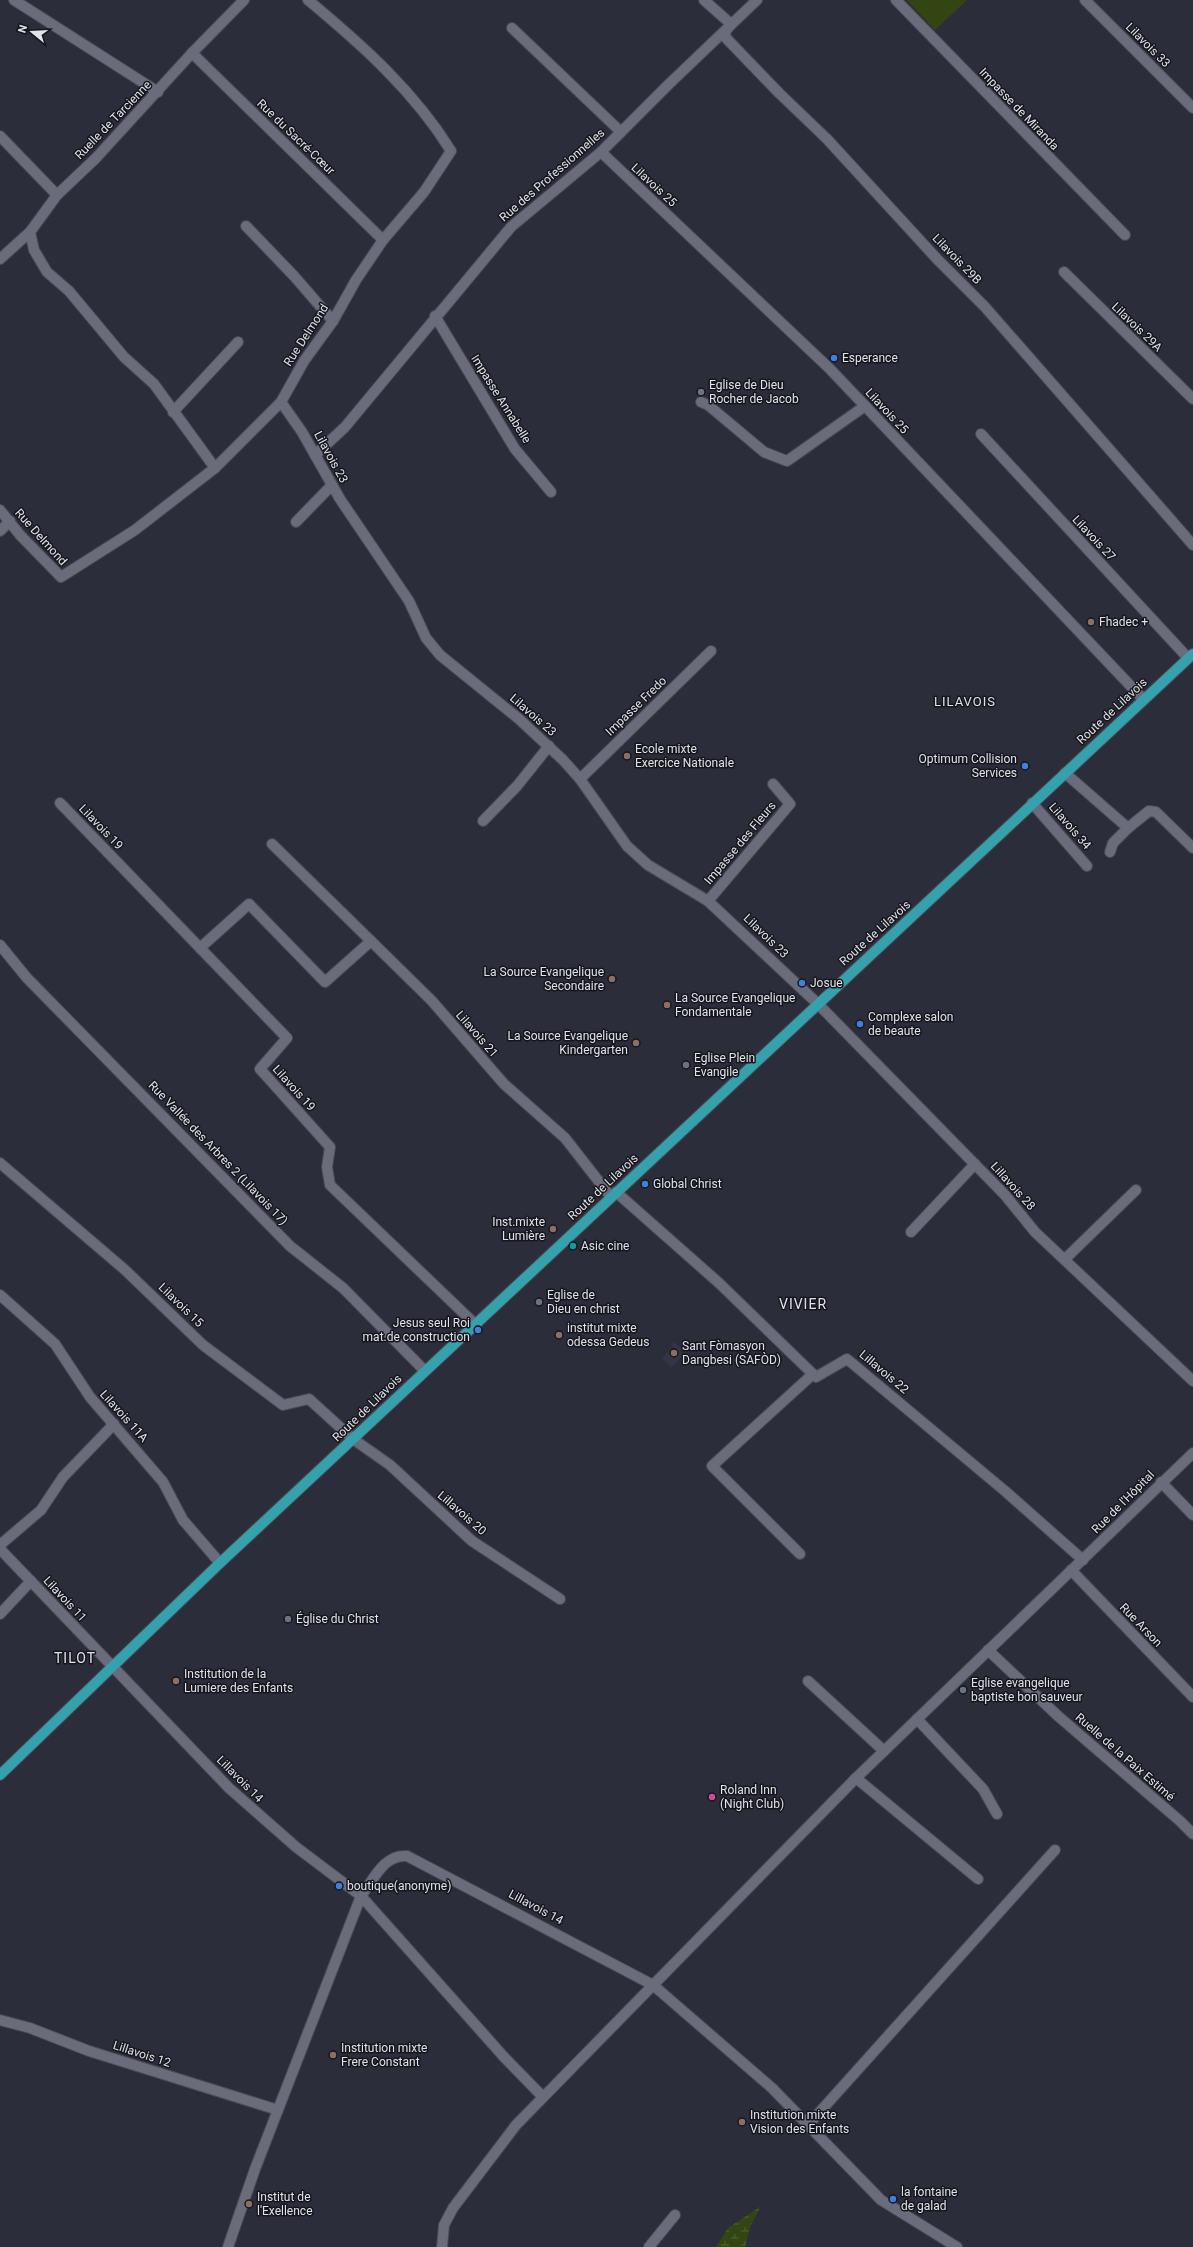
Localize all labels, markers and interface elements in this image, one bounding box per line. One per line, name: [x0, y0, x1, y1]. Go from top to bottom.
north arrow: [12, 12, 52, 52]
street label: Lilavois 33: [1123, 20, 1173, 70]
text: N: [16, 23, 30, 35]
street label: Impasse de Miranda: [976, 65, 1062, 153]
street label: Ruelle de Tarcienne: [72, 78, 154, 162]
street label: Rue du Sacré-Cœur: [254, 96, 338, 178]
street label: Rue des Professionnelles: [497, 126, 607, 224]
street label: Lilavois 25: [628, 160, 680, 210]
street label: Lilavois 29B: [930, 231, 984, 287]
street label: Lilavois 29A: [1109, 299, 1165, 355]
street label: Rue Delmond: [281, 301, 331, 369]
place label: Esperance: [842, 351, 898, 365]
street label: Impasse Annabelle: [468, 352, 534, 446]
marker: Esperance: [829, 353, 839, 363]
place label: Eglise de Dieu Rocher de Jacob: [709, 378, 799, 406]
street label: Lilavois 25: [862, 385, 912, 437]
marker: Eglise de Dieu Rocher de Jacob: [696, 387, 706, 397]
street label: Lilavois 23: [311, 429, 351, 485]
street label: Rue Delmond: [12, 506, 70, 568]
street label: Lilavois 27: [1069, 512, 1119, 564]
place label: Fhadec +: [1099, 615, 1148, 629]
marker: Fhadec +: [1086, 617, 1096, 627]
street label: Impasse Fredo: [603, 673, 669, 739]
street label: Route de Lilavois: [1074, 675, 1150, 747]
street label: Lilavois 23: [507, 691, 559, 739]
district label: LILAVOIS: [934, 694, 996, 709]
place label: Ecole mixte Exercice Nationale: [635, 742, 734, 770]
marker: Ecole mixte Exercice Nationale: [622, 751, 632, 761]
place label: Optimum Collision Services: [919, 752, 1017, 780]
marker: Optimum Collision Services: [1020, 761, 1030, 771]
street label: Impasse des Fleurs: [701, 799, 779, 887]
street label: Lilavois 34: [1046, 800, 1094, 852]
street label: Lilavois 19: [76, 802, 126, 852]
street label: Route de Lilavois: [837, 897, 913, 969]
street label: Lilavois 23: [741, 911, 791, 961]
place label: La Source Evangelique Secondaire: [484, 965, 604, 993]
marker: La Source Evangelique Secondaire: [607, 974, 617, 984]
place label: Josue: [810, 976, 843, 990]
marker: Josue: [797, 978, 807, 988]
place label: La Source Evangelique Fondamentale: [675, 991, 795, 1019]
marker: La Source Evangelique Fondamentale: [662, 1000, 672, 1010]
street label: Lilavois 21: [453, 1008, 501, 1060]
place label: Complexe salon de beaute: [868, 1010, 953, 1038]
marker: Complexe salon de beaute: [855, 1019, 865, 1029]
place label: La Source Evangelique Kindergarten: [508, 1029, 628, 1057]
marker: La Source Evangelique Kindergarten: [631, 1038, 641, 1048]
place label: Eglise Plein Evangile: [694, 1051, 755, 1079]
marker: Eglise Plein Evangile: [681, 1060, 691, 1070]
street label: Lilavois 19: [270, 1062, 318, 1114]
street label: Rue Vallée des Arbres 2 (Lilavois 17): [146, 1078, 290, 1228]
street label: Route de Lilavois: [565, 1151, 641, 1223]
street label: Lillavois 28: [988, 1159, 1038, 1213]
place label: Global Christ: [653, 1177, 722, 1191]
marker: Global Christ: [640, 1179, 650, 1189]
place label: Inst.mixte Lumière: [492, 1215, 545, 1243]
marker: Inst.mixte Lumière: [548, 1224, 558, 1234]
place label: Asic cine: [581, 1239, 629, 1253]
marker: Asic cine: [568, 1241, 578, 1251]
street label: Lilavois 15: [156, 1280, 207, 1330]
place label: Eglise de Dieu en christ: [547, 1288, 620, 1316]
district label: VIVIER: [779, 1296, 827, 1312]
marker: Eglise de Dieu en christ: [534, 1297, 544, 1307]
place label: Jesus seul Roi mat.de construction: [363, 1316, 470, 1344]
place label: institut mixte odessa Gedeus: [567, 1321, 649, 1349]
marker: Jesus seul Roi mat.de construction: [473, 1325, 483, 1335]
marker: institut mixte odessa Gedeus: [554, 1330, 564, 1340]
place label: Sant Fòmasyon Dangbesi (SAFÒD): [682, 1339, 781, 1367]
street label: Lillavois 22: [857, 1347, 912, 1397]
marker: Sant Fòmasyon Dangbesi (SAFÒD): [669, 1348, 679, 1358]
street label: Route de Lilavois: [330, 1371, 404, 1445]
street label: Lilavois 11A: [97, 1387, 151, 1445]
street label: Rue de l'Hôpital: [1089, 1468, 1157, 1536]
street label: Lillavois 20: [435, 1488, 489, 1538]
street label: Lilavois 11: [40, 1573, 90, 1625]
street label: Rue Arson: [1117, 1600, 1165, 1650]
place label: Église du Christ: [296, 1611, 379, 1626]
marker: Église du Christ: [283, 1614, 293, 1624]
district label: TILOT: [54, 1650, 96, 1666]
place label: Institution de la Lumiere des Enfants: [184, 1667, 293, 1695]
marker: Institution de la Lumiere des Enfants: [171, 1676, 181, 1686]
place label: Eglise evangelique baptiste bon sauveur: [971, 1676, 1083, 1704]
marker: Eglise evangelique baptiste bon sauveur: [958, 1685, 968, 1695]
street label: Ruelle de la Paix Estimé: [1073, 1710, 1177, 1804]
street label: Lillavois 14: [214, 1753, 266, 1805]
place label: Roland Inn (Night Club): [720, 1783, 784, 1811]
marker: Roland Inn (Night Club): [707, 1792, 717, 1802]
place label: boutique(anonyme): [347, 1879, 451, 1893]
marker: boutique(anonyme): [334, 1881, 344, 1891]
street label: Lillavois 14: [506, 1887, 566, 1927]
street label: Lillavois 12: [111, 2038, 173, 2070]
place label: Institution mixte Frere Constant: [341, 2041, 427, 2069]
marker: Institution mixte Frere Constant: [328, 2050, 338, 2060]
place label: Institution mixte Vision des Enfants: [750, 2108, 849, 2136]
marker: Institution mixte Vision des Enfants: [737, 2117, 747, 2127]
place label: la fontaine de galad: [901, 2185, 957, 2213]
place label: Institut de l'Exellence: [257, 2190, 313, 2218]
marker: la fontaine de galad: [888, 2194, 898, 2204]
marker: Institut de l'Exellence: [244, 2199, 254, 2209]

